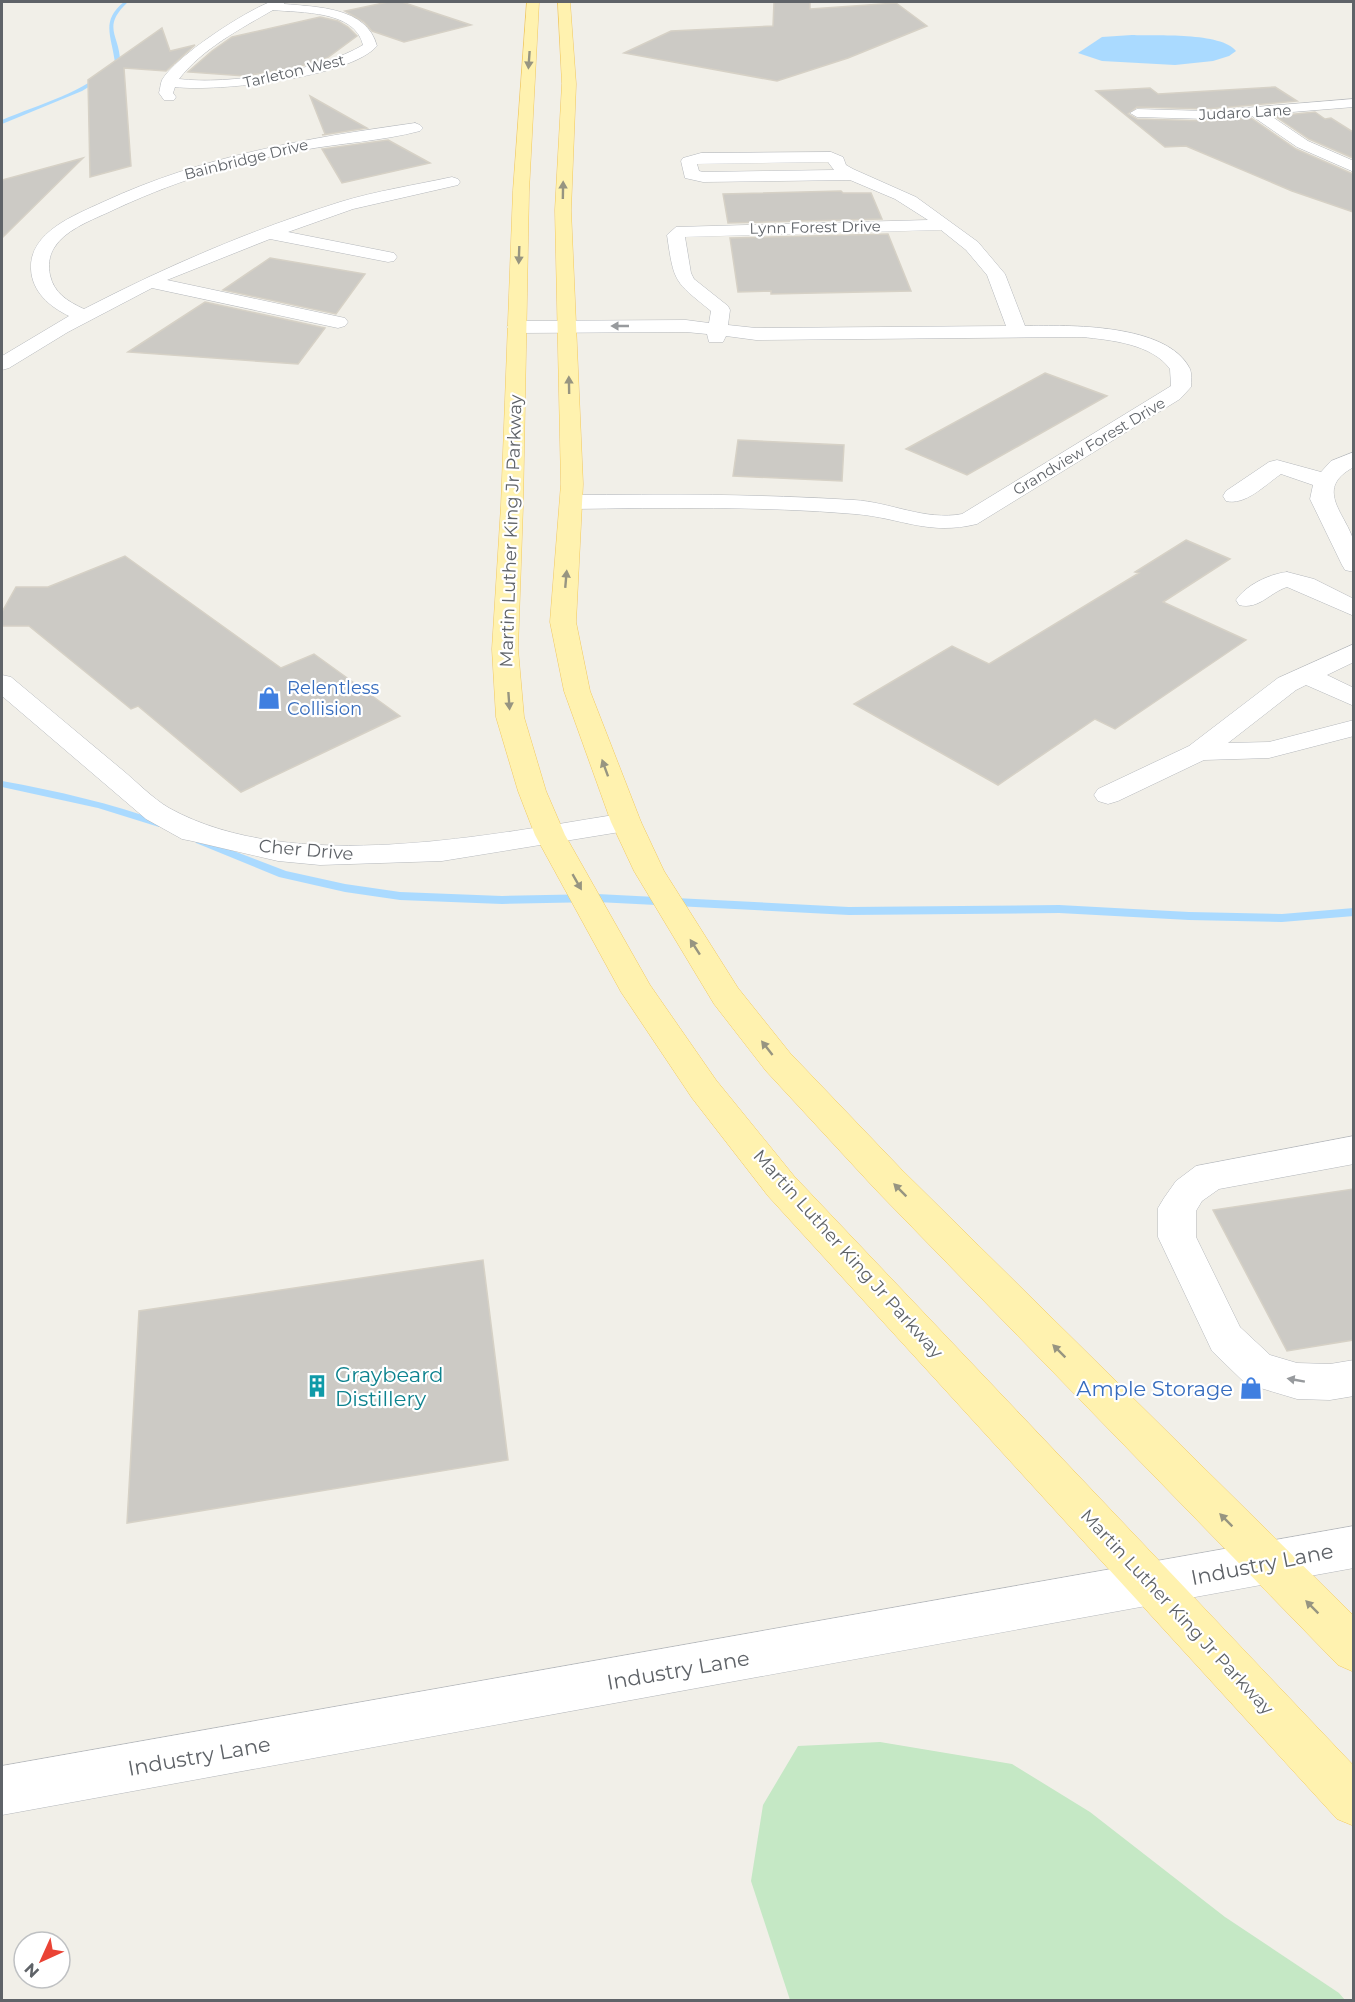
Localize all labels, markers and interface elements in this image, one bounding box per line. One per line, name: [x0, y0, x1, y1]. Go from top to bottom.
street label: Tarleton West: [241, 50, 347, 92]
one-way arrow: [524, 50, 534, 69]
street label: Judaro Lane: [1197, 100, 1292, 124]
street label: Bainbridge Drive: [182, 134, 310, 184]
one-way arrow: [558, 180, 568, 199]
street label: Lynn Forest Drive: [749, 216, 881, 238]
one-way arrow: [514, 245, 524, 264]
one-way arrow: [611, 321, 630, 331]
one-way arrow: [565, 375, 574, 394]
street label: Grandview Forest Drive: [1009, 393, 1169, 499]
street label: Martin Luther King Jr Parkway: [495, 394, 527, 668]
one-way arrow: [561, 570, 571, 589]
place label: Relentless Collision: [287, 677, 380, 720]
shop icon: Relentless Collision: [256, 685, 282, 711]
one-way arrow: [504, 692, 513, 711]
one-way arrow: [600, 759, 609, 777]
street label: Cher Drive: [258, 835, 354, 865]
one-way arrow: [572, 874, 582, 891]
one-way arrow: [690, 939, 701, 955]
one-way arrow: [761, 1040, 773, 1055]
street label: Martin Luther King Jr Parkway: [748, 1145, 948, 1363]
one-way arrow: [893, 1184, 907, 1198]
one-way arrow: [1053, 1345, 1067, 1359]
place label: Graybeard Distillery: [335, 1362, 444, 1411]
building icon: Graybeard Distillery: [304, 1373, 330, 1399]
shop icon: Ample Storage: [1238, 1375, 1264, 1401]
one-way arrow: [1286, 1375, 1305, 1384]
place label: Ample Storage: [1076, 1376, 1233, 1401]
street label: Martin Luther King Jr Parkway: [1076, 1505, 1278, 1720]
one-way arrow: [1219, 1514, 1233, 1528]
street label: Industry Lane: [1189, 1538, 1335, 1590]
one-way arrow: [1306, 1601, 1320, 1615]
street label: Industry Lane: [605, 1645, 751, 1695]
street label: Industry Lane: [126, 1731, 272, 1781]
north arrow: [12, 1930, 72, 1990]
text: N: [20, 1959, 43, 1982]

